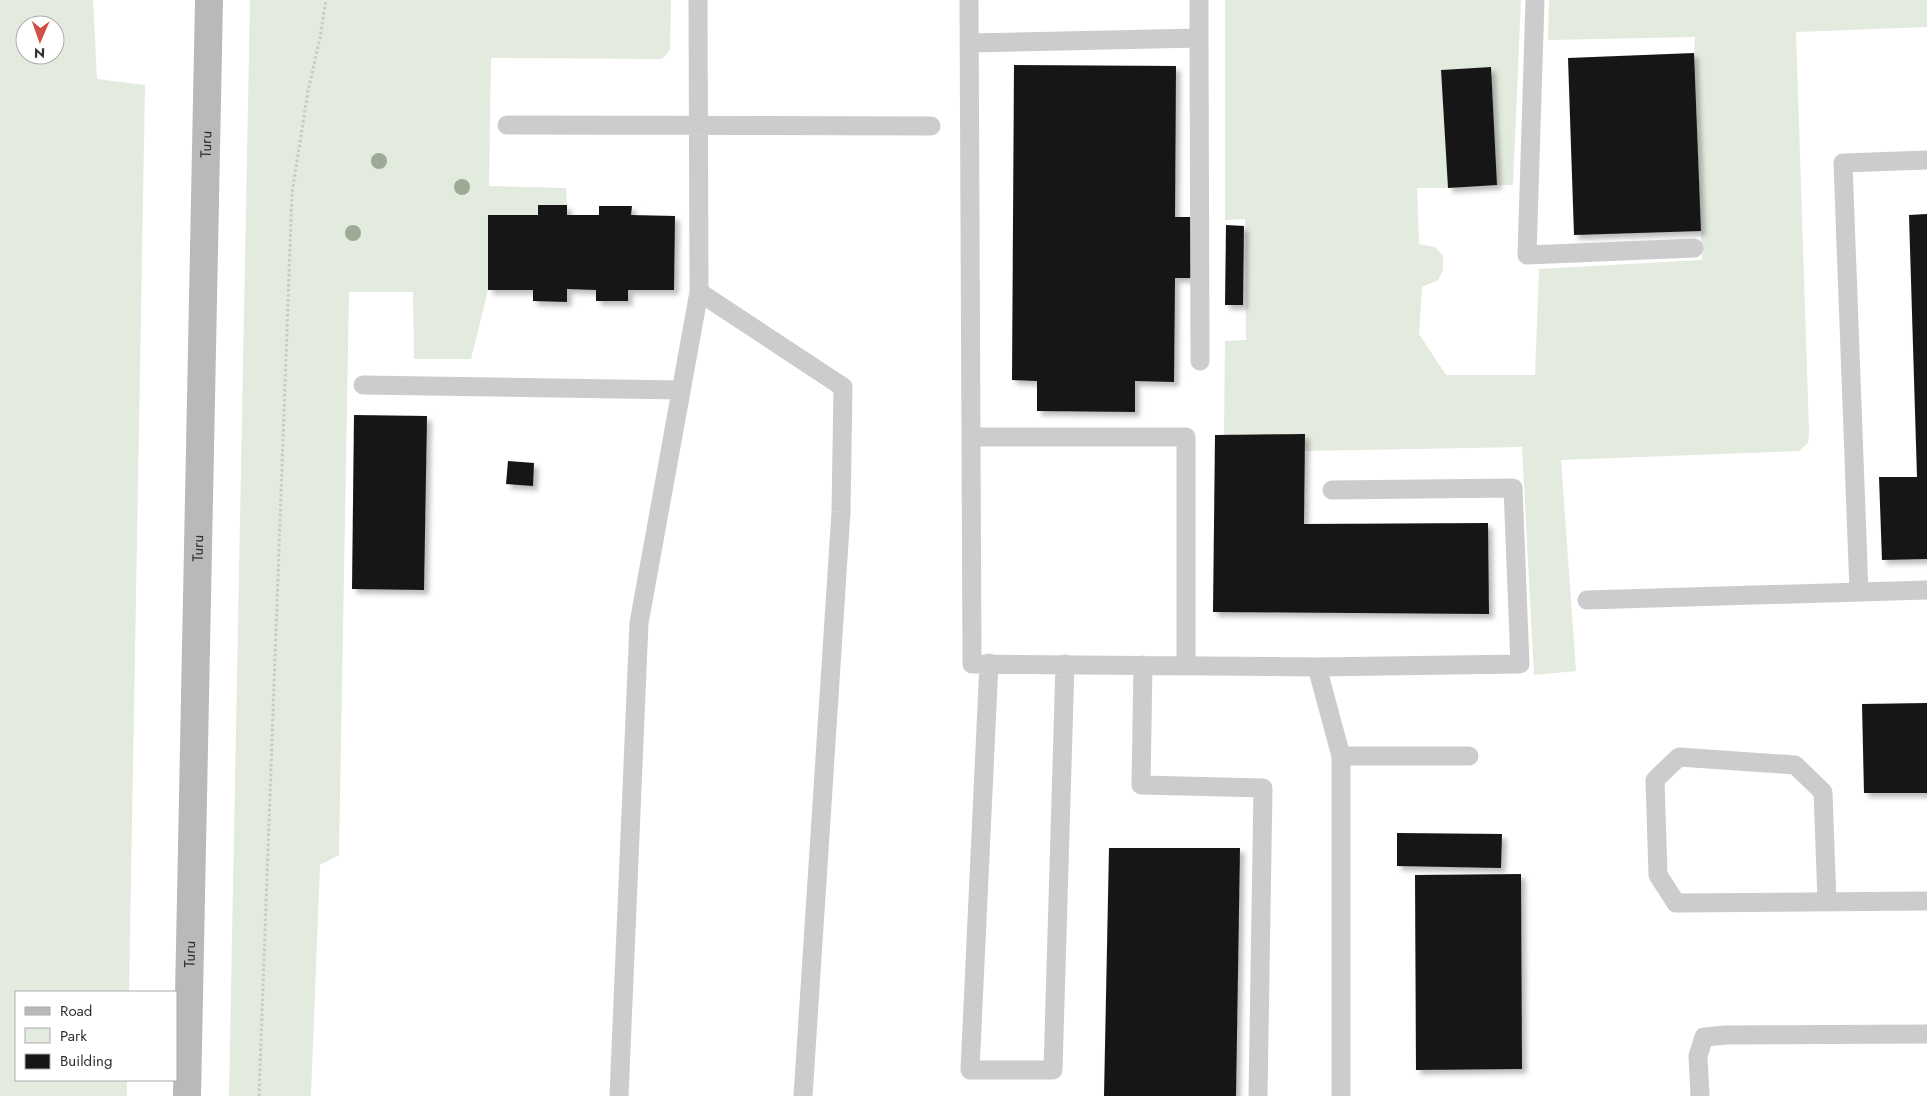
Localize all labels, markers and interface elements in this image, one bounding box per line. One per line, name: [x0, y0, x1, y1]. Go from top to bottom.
north arrow: [15, 15, 65, 65]
text: N: [34, 43, 45, 63]
street label: Turu: [195, 131, 217, 158]
street label: Turu: [187, 535, 209, 562]
street label: Turu: [179, 940, 201, 968]
legend: [15, 991, 178, 1081]
text: Road: [60, 1000, 92, 1022]
text: Park: [60, 1025, 87, 1047]
text: Building: [60, 1050, 112, 1072]

